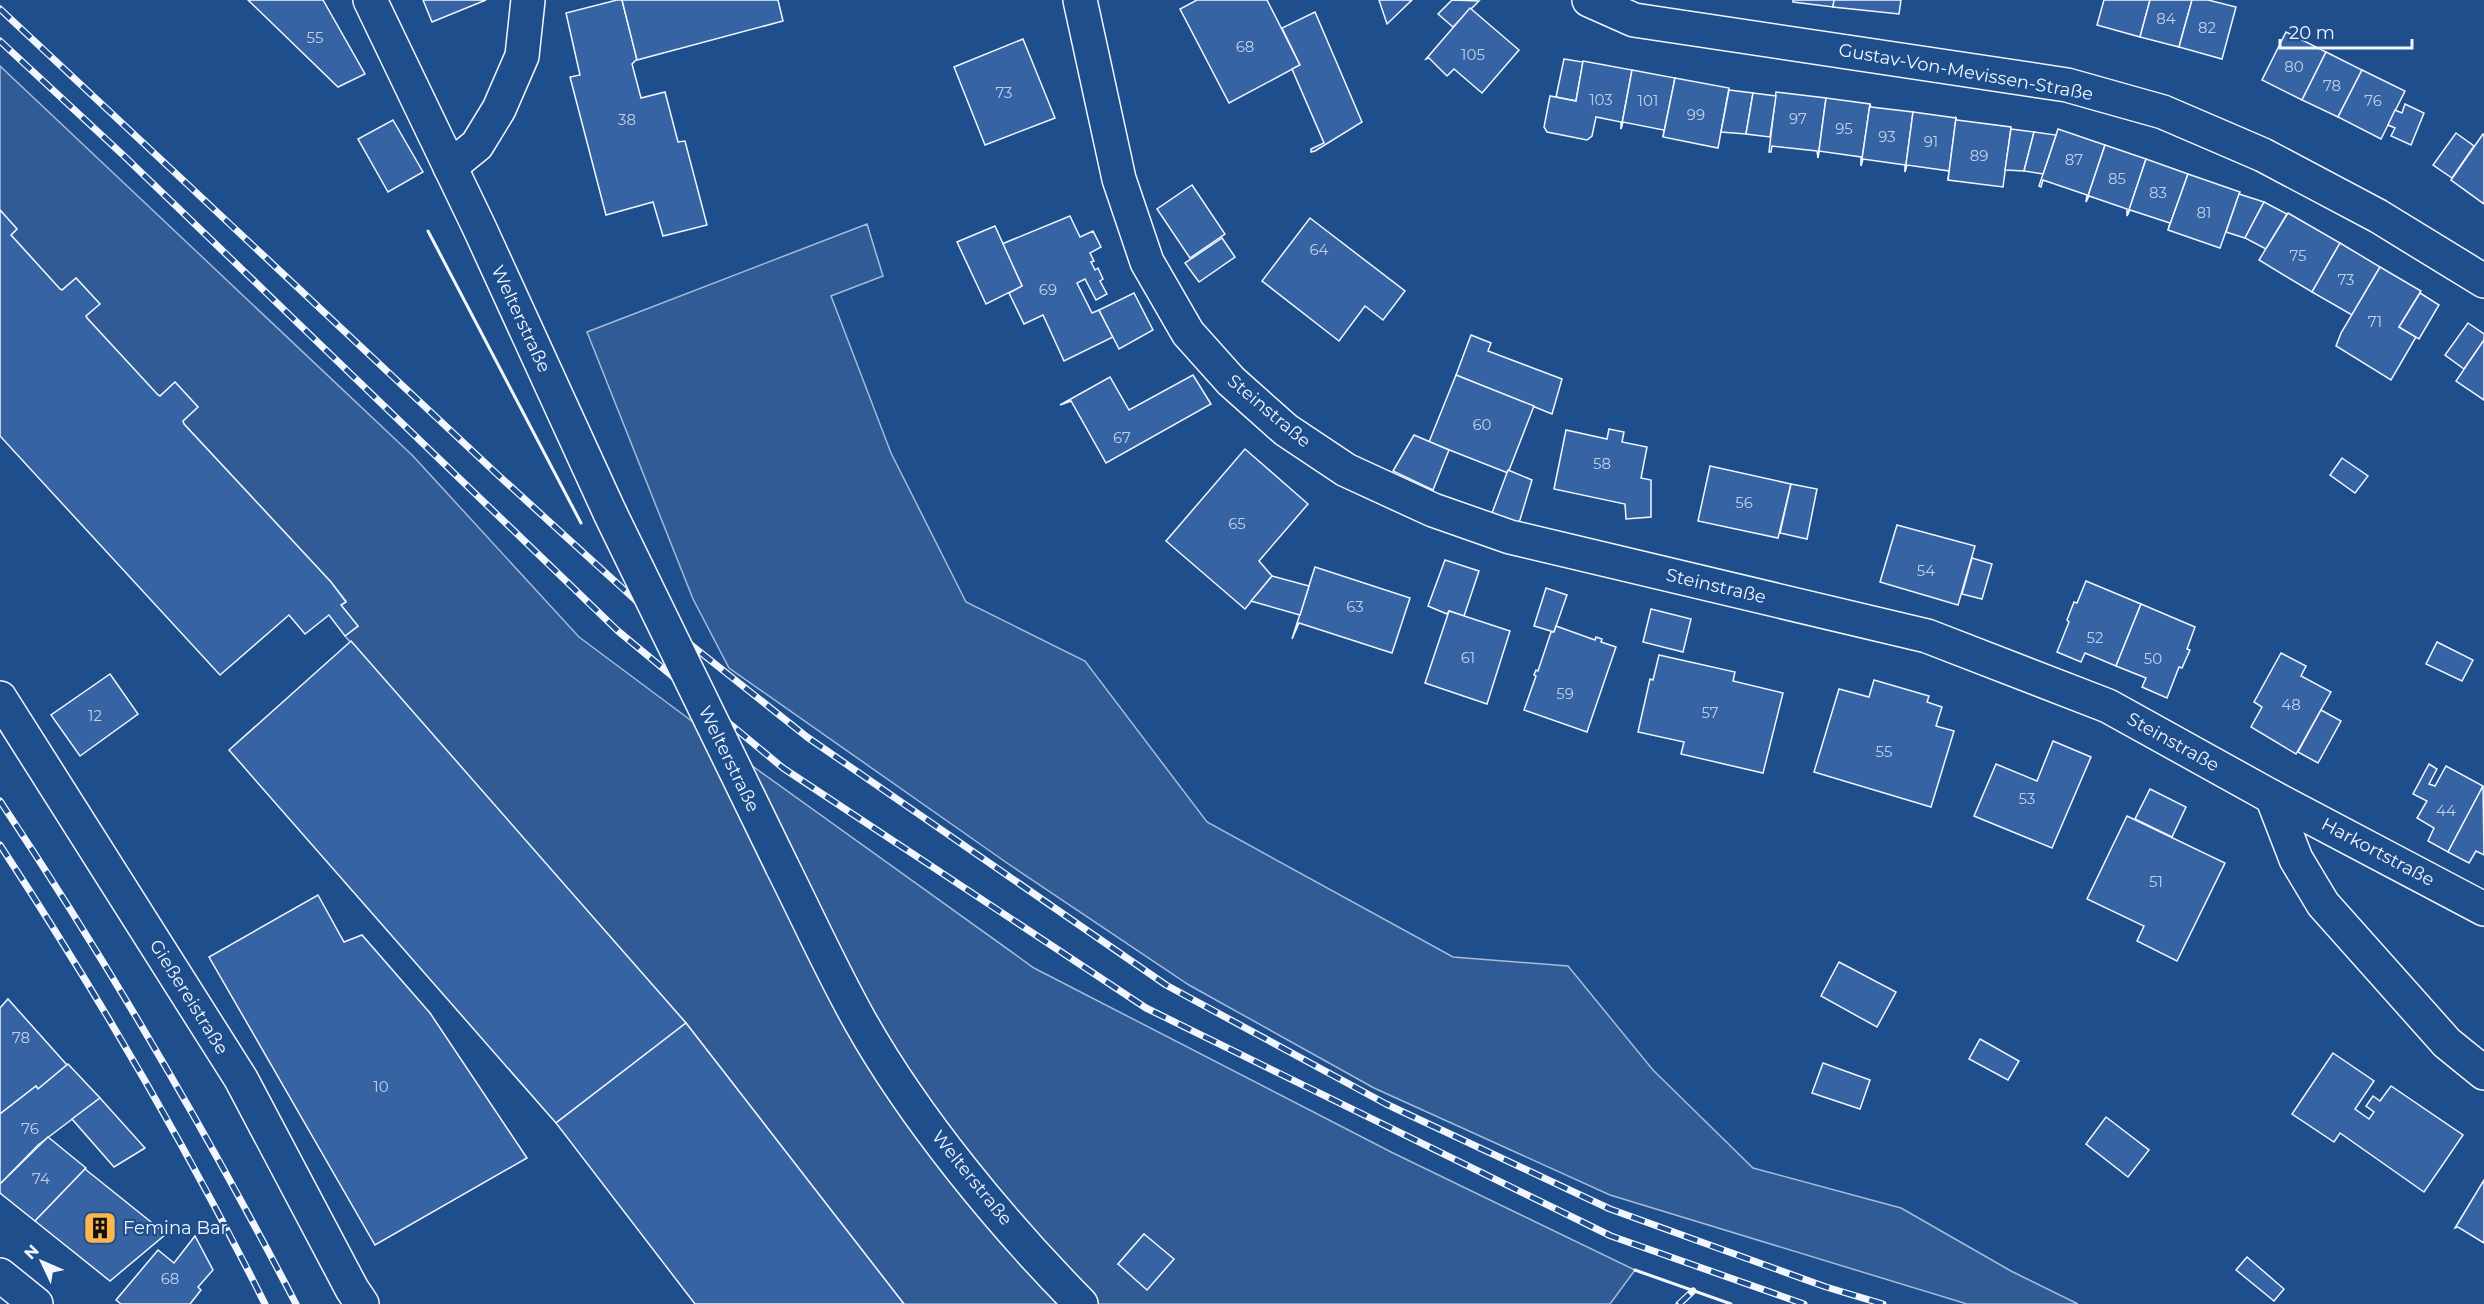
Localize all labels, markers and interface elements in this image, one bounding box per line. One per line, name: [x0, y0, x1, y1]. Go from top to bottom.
house number: 84: [2156, 9, 2176, 28]
scale bar: [2280, 12, 2412, 50]
house number: 82: [2198, 18, 2216, 37]
text: 20 m: [2289, 22, 2335, 44]
house number: 55: [307, 28, 323, 47]
house number: 68: [1236, 37, 1254, 56]
street label: Gustav-Von-Mevissen-Straße: [1837, 39, 2095, 105]
house number: 105: [1461, 45, 1485, 64]
house number: 80: [2284, 57, 2304, 76]
house number: 78: [2323, 76, 2341, 95]
house number: 73: [995, 83, 1013, 102]
house number: 103: [1589, 90, 1613, 109]
house number: 101: [1638, 91, 1658, 110]
house number: 76: [2364, 91, 2382, 110]
house number: 99: [1687, 105, 1705, 124]
house number: 97: [1789, 109, 1807, 128]
house number: 38: [618, 110, 636, 129]
house number: 95: [1835, 119, 1853, 138]
house number: 93: [1878, 127, 1896, 146]
house number: 91: [1924, 132, 1938, 151]
house number: 89: [1970, 146, 1988, 165]
house number: 87: [2065, 150, 2083, 169]
house number: 85: [2108, 169, 2126, 188]
house number: 83: [2149, 183, 2167, 202]
house number: 81: [2197, 203, 2212, 222]
house number: 64: [1309, 240, 1329, 259]
house number: 75: [2289, 246, 2307, 265]
street label: Welterstraße: [487, 262, 555, 376]
house number: 73: [2337, 270, 2355, 289]
house number: 69: [1039, 280, 1057, 299]
house number: 71: [2368, 312, 2382, 331]
street label: Steinstraße: [1223, 370, 1315, 452]
house number: 60: [1472, 415, 1492, 434]
house number: 67: [1113, 428, 1131, 447]
house number: 58: [1593, 454, 1611, 473]
house number: 56: [1735, 493, 1753, 512]
house number: 65: [1228, 514, 1246, 533]
house number: 54: [1917, 561, 1935, 580]
street label: Steinstraße: [1664, 564, 1768, 608]
house number: 63: [1346, 597, 1364, 616]
house number: 52: [2087, 628, 2103, 647]
house number: 61: [1461, 648, 1475, 667]
house number: 50: [2144, 649, 2162, 668]
house number: 59: [1556, 684, 1574, 703]
house number: 48: [2281, 695, 2301, 714]
street label: Welterstraße: [694, 702, 764, 816]
house number: 57: [1701, 703, 1719, 722]
house number: 12: [88, 706, 102, 725]
street label: Steinstraße: [2123, 708, 2223, 776]
house number: 55: [1876, 742, 1892, 761]
house number: 53: [2019, 789, 2035, 808]
house number: 44: [2436, 801, 2456, 820]
street label: Harkortstraße: [2318, 813, 2438, 891]
house number: 51: [2149, 872, 2163, 891]
street label: Gießereistraße: [145, 935, 233, 1059]
house number: 78: [12, 1028, 30, 1047]
house number: 10: [373, 1077, 389, 1096]
house number: 76: [21, 1119, 39, 1138]
street label: Welterstraße: [927, 1126, 1017, 1230]
house number: 74: [32, 1169, 50, 1188]
building icon: Femina Bar: [82, 1210, 118, 1246]
place label: Femina Bar: [123, 1217, 228, 1239]
north arrow: [12, 1232, 72, 1292]
text: N: [20, 1241, 43, 1263]
house number: 68: [161, 1269, 179, 1288]

